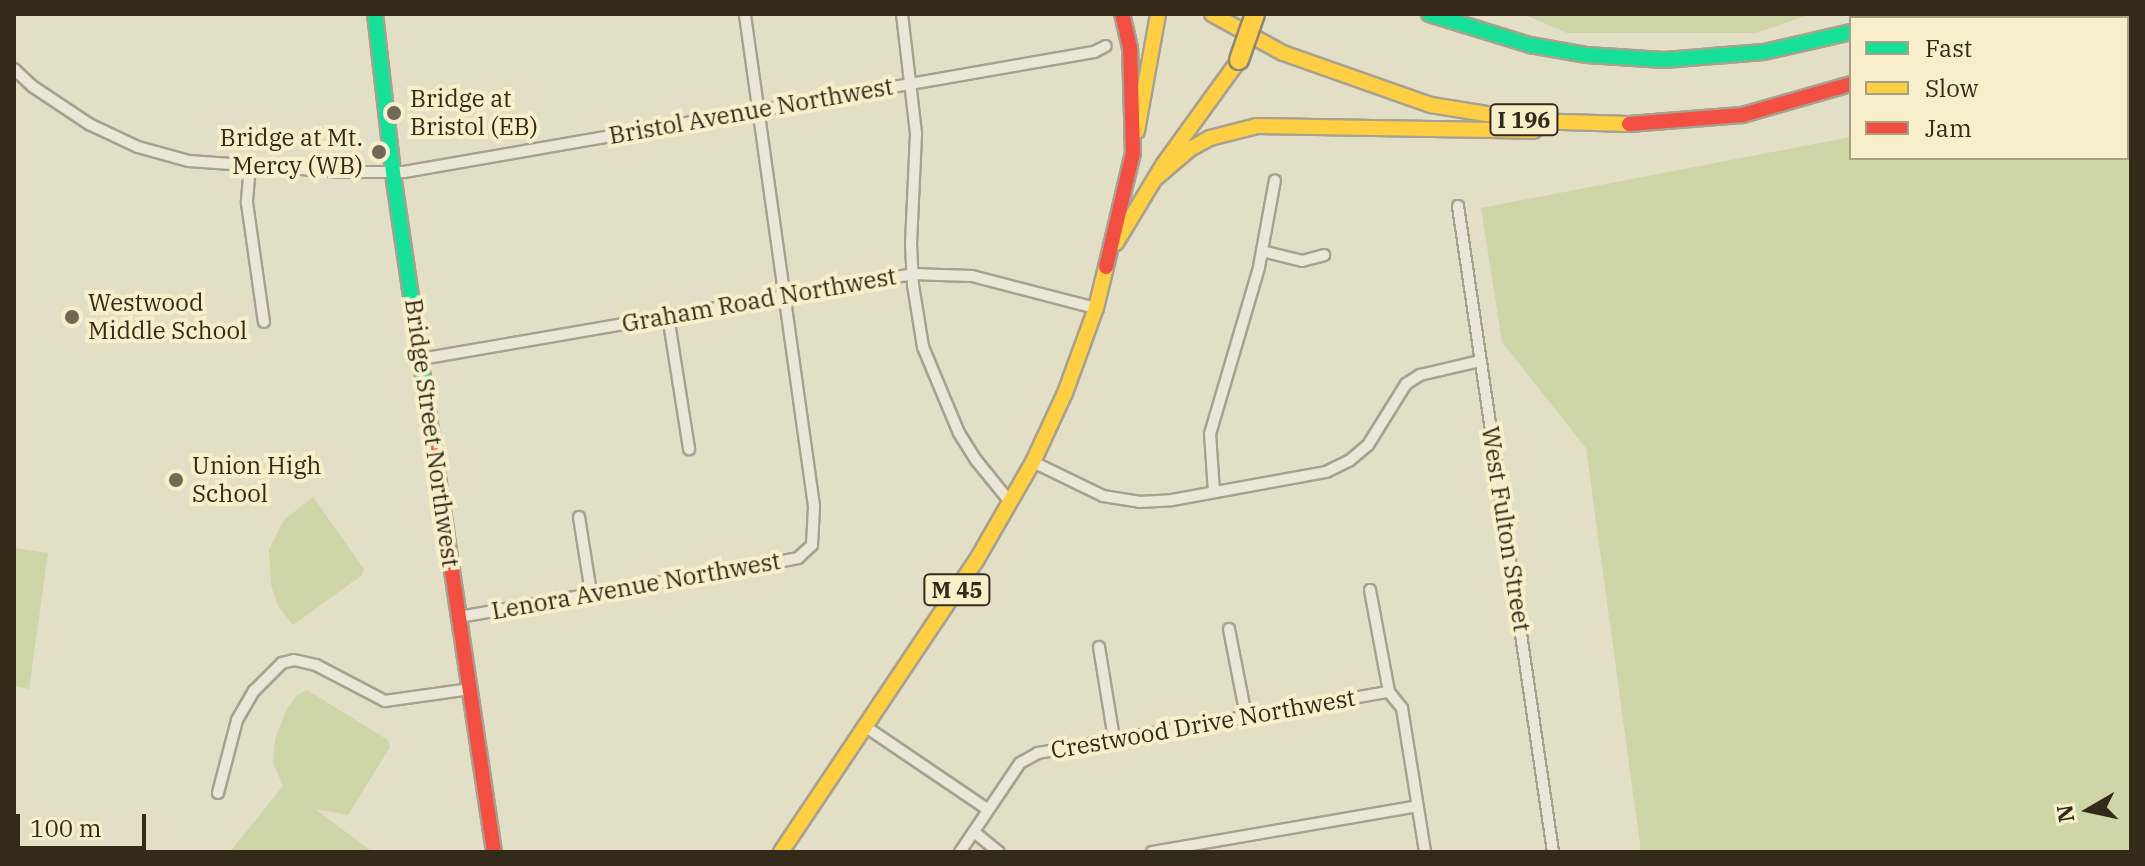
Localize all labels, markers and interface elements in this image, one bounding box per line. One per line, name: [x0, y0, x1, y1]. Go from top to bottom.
legend: [1849, 16, 2129, 160]
text: Fast: [1925, 32, 1972, 64]
street label: Bristol Avenue Northwest: [607, 72, 895, 150]
text: Slow: [1925, 72, 1978, 104]
place label: Bridge at Bristol (EB): [410, 85, 538, 141]
road number: I 196: [1488, 102, 1560, 138]
marker: Bridge at Bristol (EB): [385, 104, 403, 122]
text: Jam: [1925, 112, 1972, 144]
place label: Bridge at Mt. Mercy (WB): [220, 124, 363, 180]
marker: Bridge at Mt. Mercy (WB): [370, 143, 388, 161]
street label: Graham Road Northwest: [620, 262, 898, 338]
place label: Westwood Middle School: [88, 289, 247, 345]
street label: Bridge Street Northwest: [399, 297, 465, 569]
marker: Westwood Middle School: [63, 308, 81, 326]
street label: West Fulton Street: [1476, 424, 1536, 634]
place label: Union High School: [192, 452, 321, 508]
marker: Union High School: [167, 471, 185, 489]
street label: Lenora Avenue Northwest: [489, 546, 783, 626]
road number: M 45: [923, 572, 991, 608]
street label: Crestwood Drive Northwest: [1049, 683, 1357, 765]
north arrow: [2049, 770, 2129, 850]
scale bar: [20, 798, 150, 848]
text: N: [2049, 803, 2080, 825]
text: 100 m: [30, 812, 102, 844]

